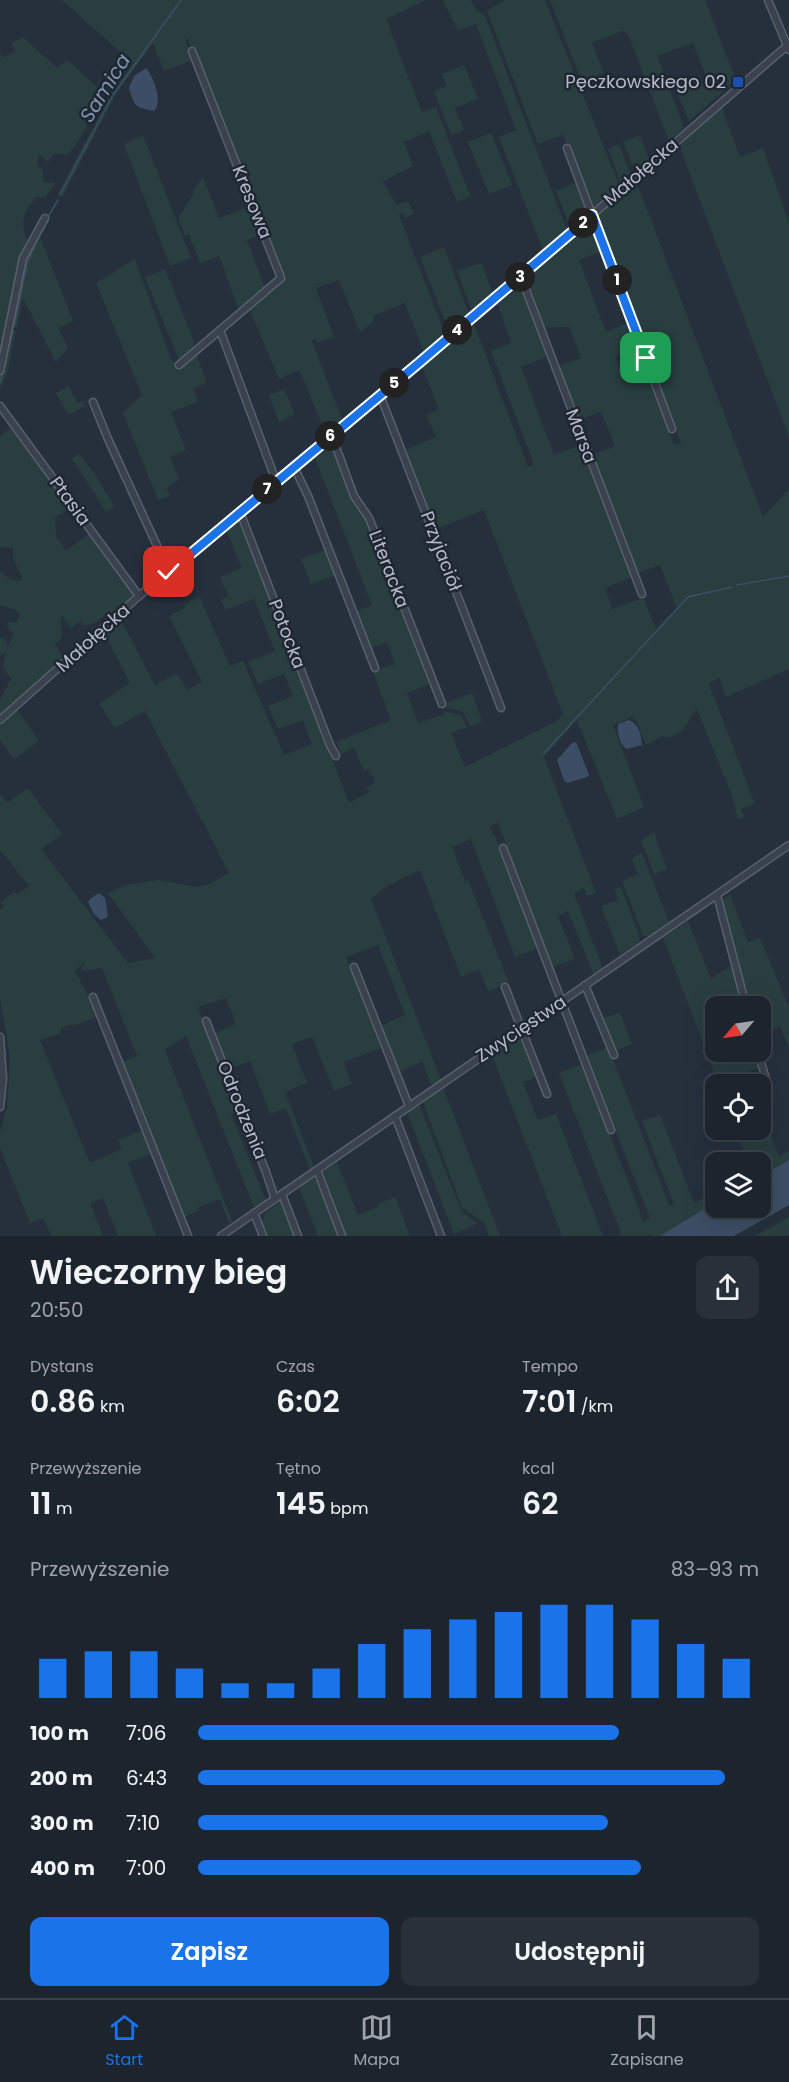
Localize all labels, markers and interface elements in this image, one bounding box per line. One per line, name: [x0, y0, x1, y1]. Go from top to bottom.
water label: Samica: [73, 48, 137, 128]
place label: Pęczkowskiego 02: [565, 69, 726, 94]
marker: Pęczkowskiego 02: [731, 75, 745, 89]
street label: Małołęcka: [598, 132, 683, 211]
street label: Kresowa: [227, 162, 278, 242]
pin: 2: [568, 208, 598, 238]
text: 2: [578, 211, 588, 234]
pin: 3: [505, 262, 535, 292]
text: 3: [515, 265, 525, 288]
pin: 1: [602, 265, 632, 295]
text: 1: [614, 268, 620, 291]
pin: 4: [442, 315, 472, 345]
text: 4: [452, 318, 462, 341]
pin: [620, 332, 671, 383]
icon: arrive: [629, 341, 662, 374]
pin: 5: [379, 368, 409, 398]
text: 5: [389, 371, 399, 394]
street label: Marsa: [560, 405, 603, 466]
pin: 6: [315, 421, 345, 451]
text: 6: [325, 424, 335, 447]
street label: Ptasia: [44, 471, 97, 530]
pin: 7: [252, 474, 282, 504]
text: 7: [263, 477, 271, 500]
street label: Przyjaciół: [415, 507, 468, 595]
street label: Literacka: [363, 526, 416, 611]
pin: [143, 546, 194, 597]
icon: check: [152, 555, 185, 588]
street label: Potocka: [263, 596, 312, 672]
street label: Małołęcka: [50, 598, 135, 678]
street label: Zwycięstwa: [471, 989, 571, 1068]
north arrow: [705, 996, 771, 1062]
map controls: [705, 996, 771, 1218]
street label: Odrodzenia: [211, 1057, 274, 1163]
button: locate: [705, 1074, 771, 1140]
button: layers: [705, 1152, 771, 1218]
text: Wieczorny bieg: [30, 1249, 287, 1296]
button: share: [696, 1256, 759, 1319]
text: 20:50: [30, 1296, 83, 1324]
text: Dystans: [30, 1355, 94, 1378]
text: Czas: [276, 1355, 315, 1378]
text: Tempo: [522, 1355, 578, 1378]
text: 0.86: [30, 1380, 96, 1423]
text: 6:02: [276, 1380, 340, 1423]
text: 7:01: [522, 1380, 577, 1423]
text: km: [96, 1395, 125, 1418]
text: /km: [577, 1395, 613, 1418]
text: Przewyższenie: [30, 1457, 142, 1480]
text: Tętno: [276, 1457, 321, 1480]
text: kcal: [522, 1457, 555, 1480]
text: 11: [30, 1482, 52, 1525]
text: 145: [276, 1482, 326, 1525]
text: 62: [522, 1482, 558, 1525]
text: m: [52, 1497, 73, 1520]
text: bpm: [326, 1497, 368, 1520]
text: Przewyższenie: [30, 1555, 169, 1583]
text: 83–93 m: [671, 1555, 759, 1583]
text: 100 m: [30, 1719, 89, 1747]
text: 7:06: [126, 1719, 166, 1747]
text: 200 m: [30, 1764, 93, 1792]
text: 6:43: [126, 1764, 167, 1792]
text: 300 m: [30, 1809, 94, 1837]
text: 7:10: [126, 1809, 160, 1837]
text: 400 m: [30, 1854, 95, 1882]
text: 7:00: [126, 1854, 166, 1882]
button: Zapisz: [30, 1917, 389, 1986]
button: Udostępnij: [401, 1917, 759, 1986]
tab: Start: [105, 2011, 143, 2072]
tab: Mapa: [354, 2011, 400, 2072]
tab: Zapisane: [610, 2011, 684, 2072]

